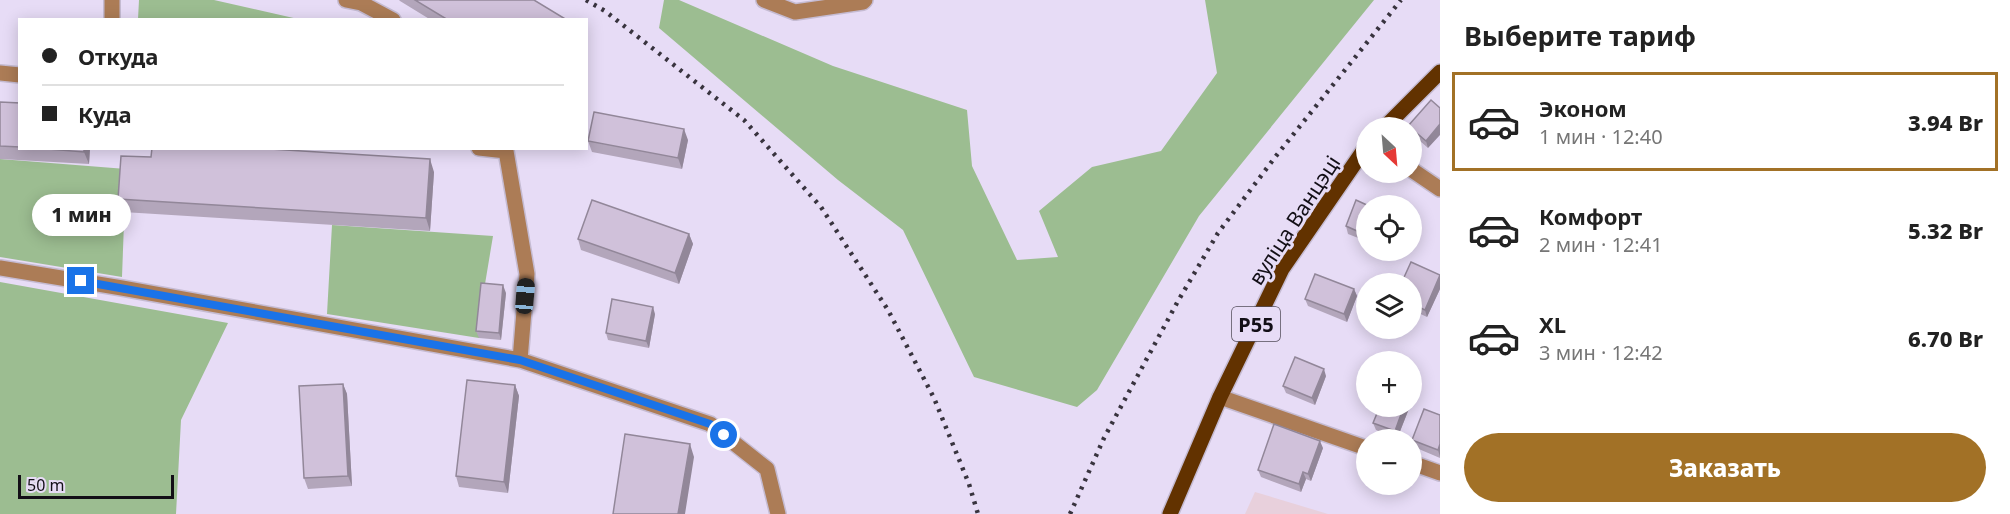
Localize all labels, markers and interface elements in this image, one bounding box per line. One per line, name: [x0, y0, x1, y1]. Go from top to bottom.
text: Выберите тариф: [1464, 17, 1696, 54]
text: Откуда: [78, 41, 158, 71]
text: Эконом: [1539, 93, 1627, 123]
icon: car: [1467, 95, 1521, 149]
text: Куда: [78, 99, 132, 129]
text: 3.94 Br: [1908, 107, 1983, 137]
north arrow: [1356, 117, 1422, 183]
map controls: [1356, 117, 1422, 495]
text: 1 мин · 12:40: [1539, 123, 1663, 150]
street label: вуліца Ванцэці: [1242, 150, 1346, 290]
callout: 1 мин: [32, 194, 130, 236]
button: locate: [1356, 195, 1422, 261]
text: 1 мин: [51, 201, 112, 228]
text: Комфорт: [1539, 201, 1642, 231]
icon: car: [1467, 203, 1521, 257]
text: 5.32 Br: [1908, 215, 1983, 245]
text: 2 мин · 12:41: [1539, 231, 1663, 258]
route end: [67, 267, 94, 294]
button: layers: [1356, 273, 1422, 339]
car: [514, 277, 536, 315]
road number: Р55: [1232, 307, 1280, 341]
text: XL: [1539, 309, 1566, 339]
icon: car: [1467, 311, 1521, 365]
text: 6.70 Br: [1908, 323, 1983, 353]
text: 3 мин · 12:42: [1539, 339, 1663, 366]
button: +: [1356, 351, 1422, 417]
route start: [710, 421, 737, 448]
button: −: [1356, 429, 1422, 495]
button: Заказать: [1464, 433, 1986, 502]
scale bar: [18, 472, 174, 500]
text: 50 m: [27, 474, 64, 496]

